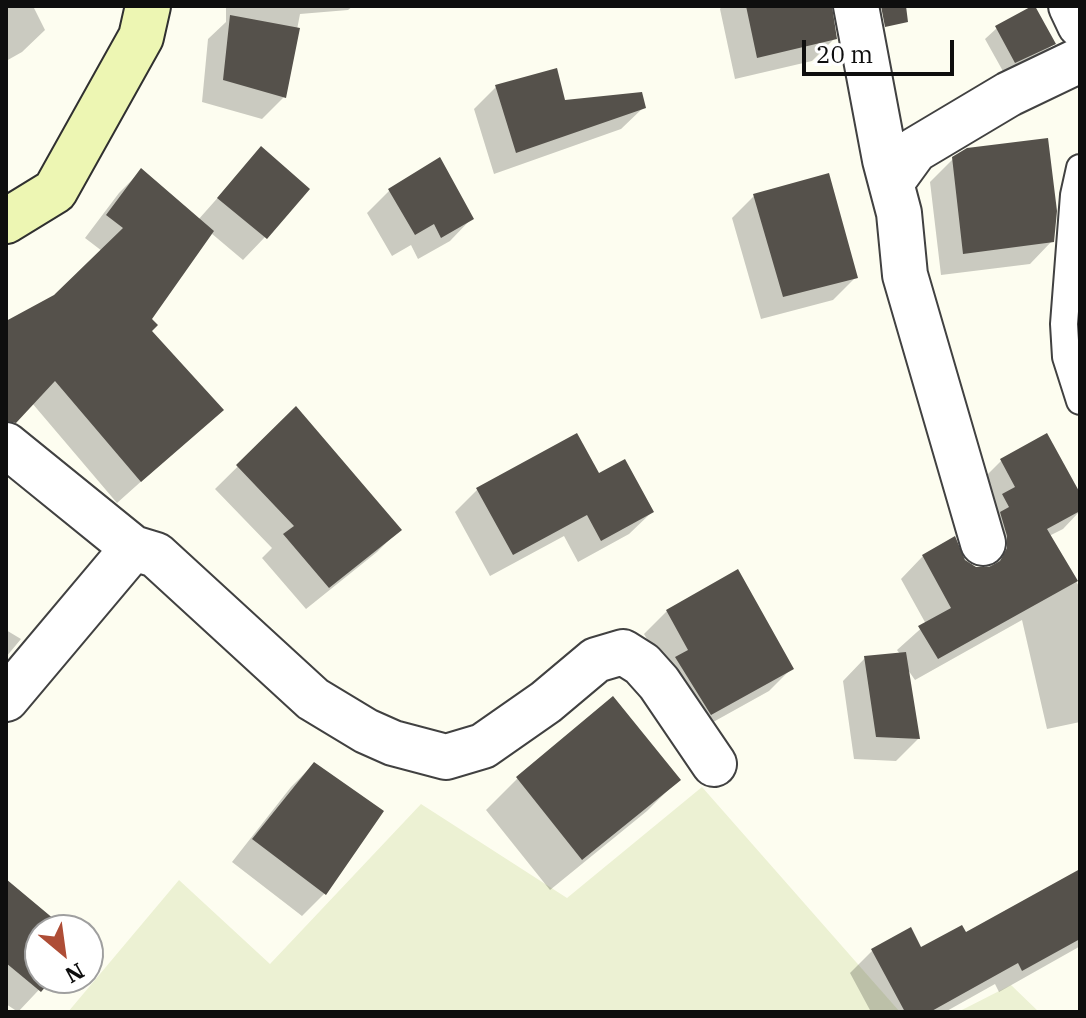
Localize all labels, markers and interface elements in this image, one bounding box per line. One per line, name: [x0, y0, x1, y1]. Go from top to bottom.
scale bar: [806, 24, 958, 74]
text: 20 m: [816, 38, 873, 70]
north arrow: [24, 914, 104, 994]
text: N: [60, 957, 90, 991]

